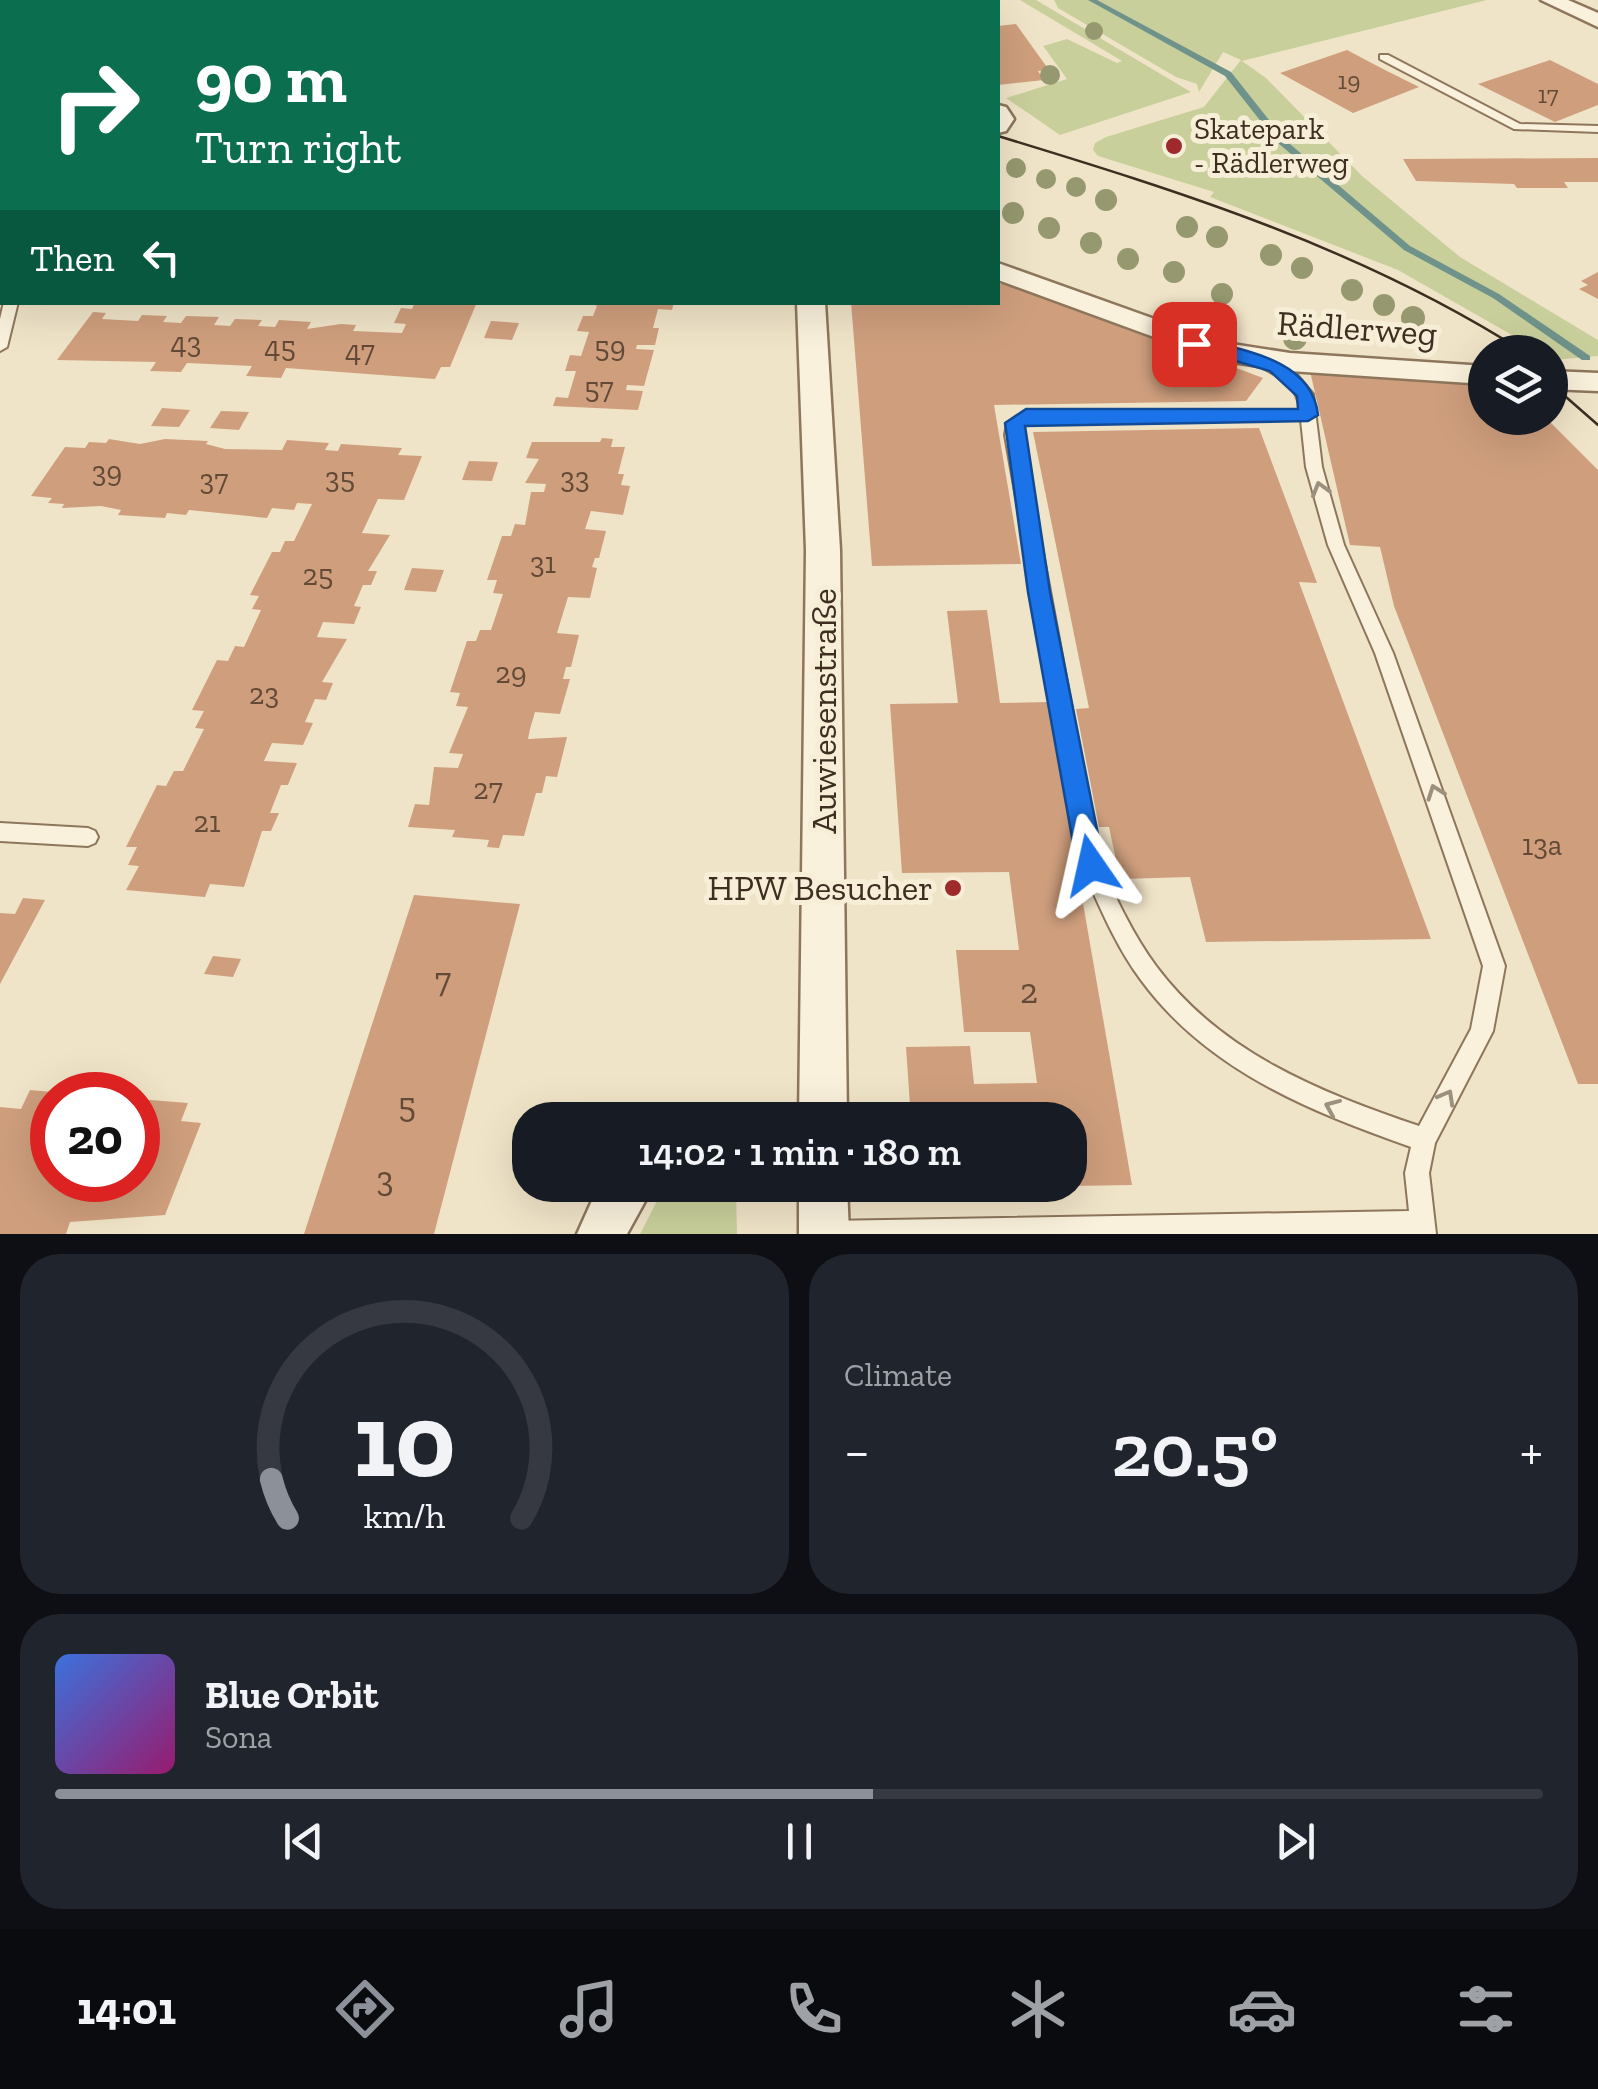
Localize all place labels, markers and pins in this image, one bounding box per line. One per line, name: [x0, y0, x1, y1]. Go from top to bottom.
place label: Skatepark - Rädlerweg: [1194, 111, 1349, 181]
marker: Skatepark - Rädlerweg: [1163, 135, 1185, 157]
pin: [1152, 302, 1237, 387]
place label: HPW Besucher: [707, 867, 933, 909]
marker: HPW Besucher: [942, 877, 964, 899]

